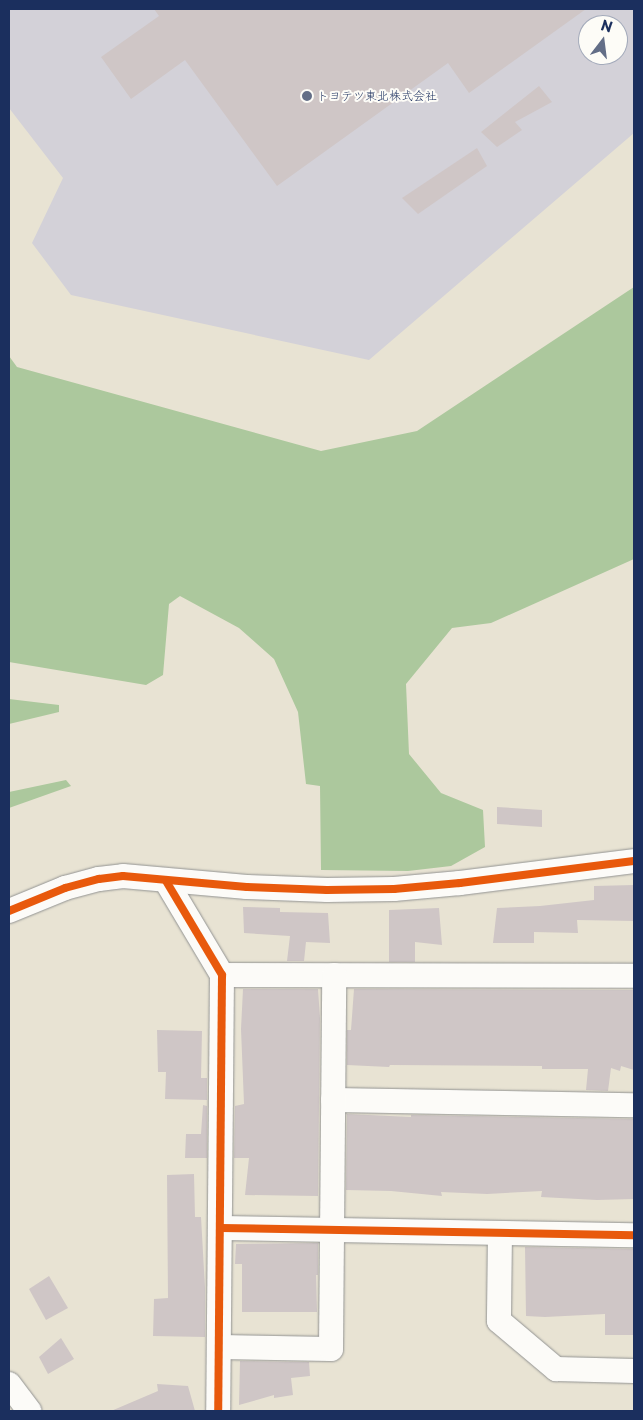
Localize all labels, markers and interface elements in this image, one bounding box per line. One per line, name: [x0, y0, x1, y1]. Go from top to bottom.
text: N: [599, 14, 615, 38]
north arrow: [578, 15, 628, 65]
place label: トヨテツ東北株式会社: [317, 89, 437, 103]
marker: トヨテツ東北株式会社: [301, 90, 313, 102]

